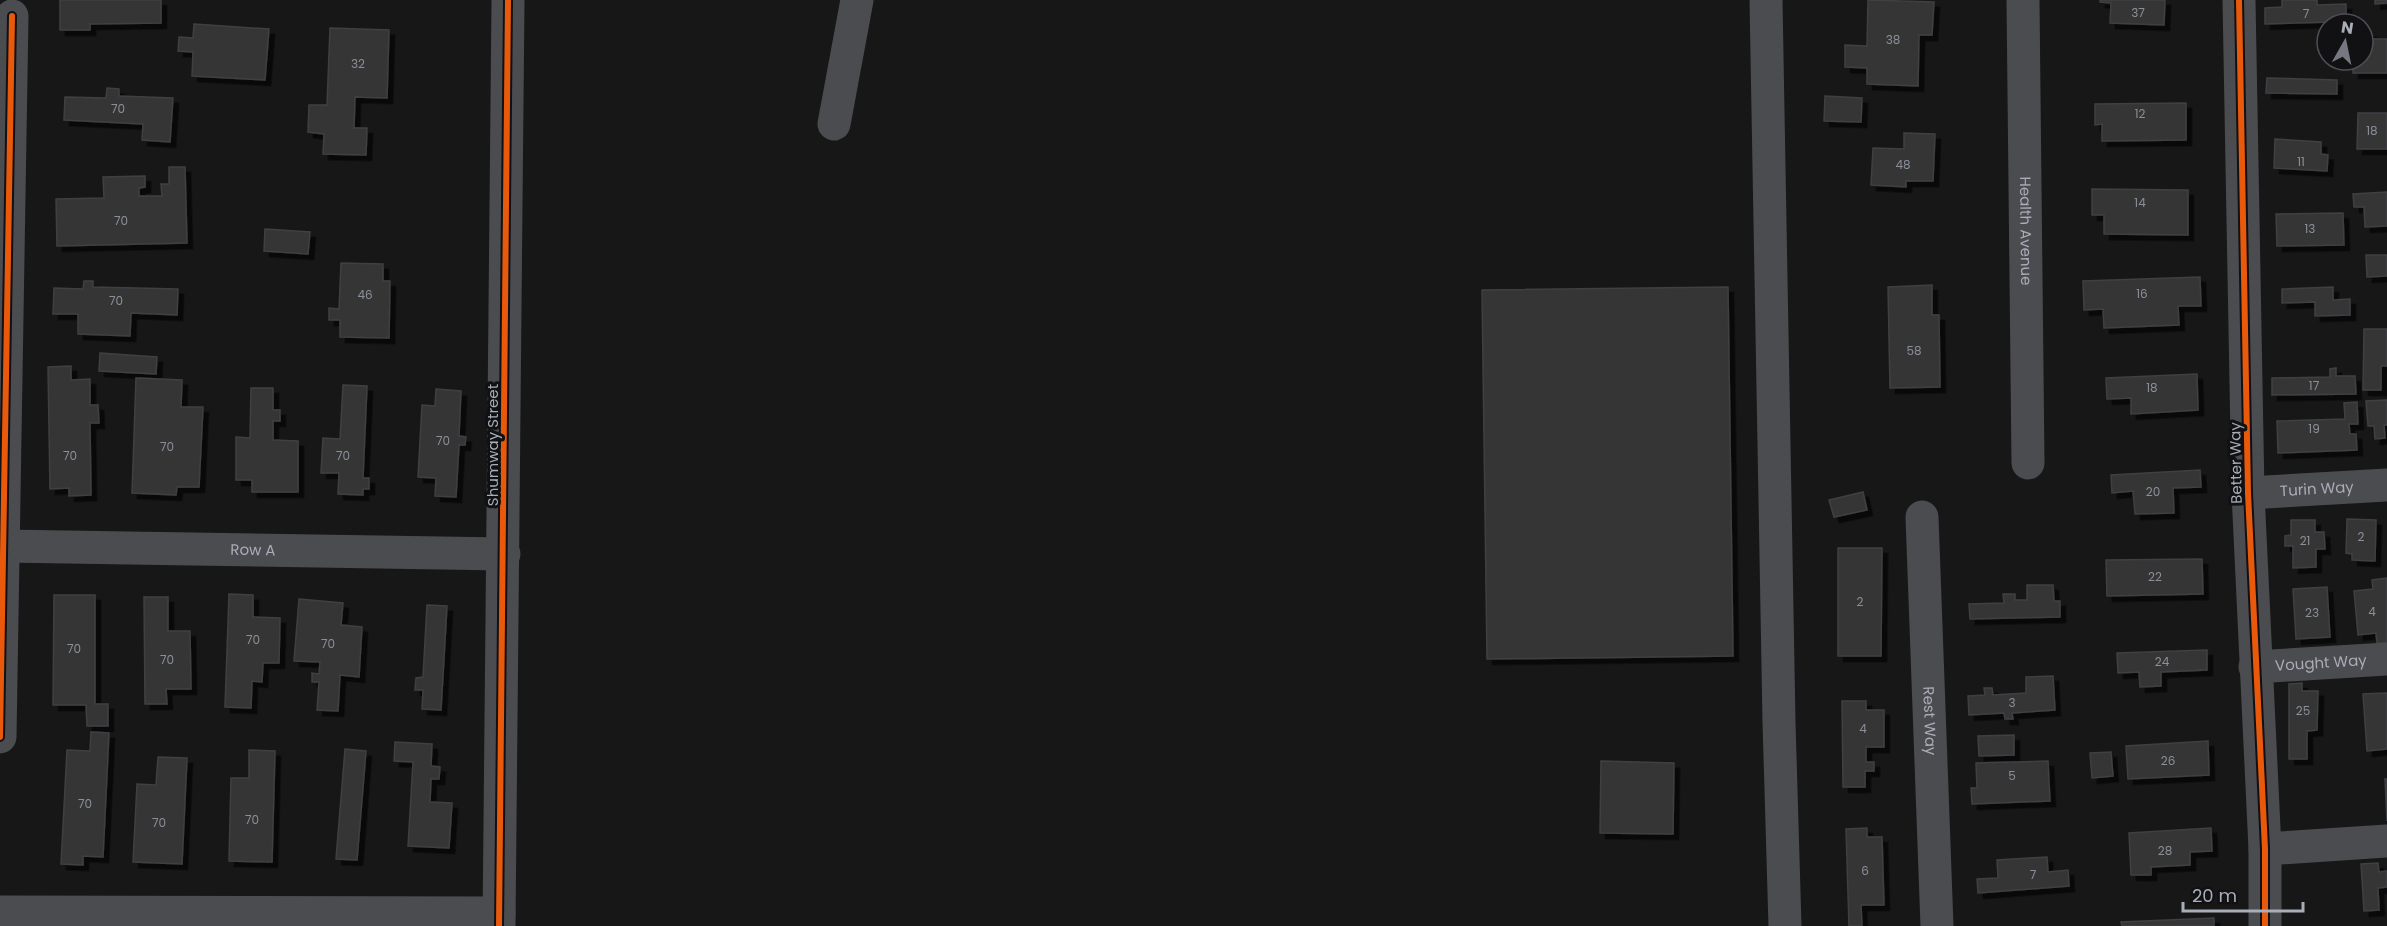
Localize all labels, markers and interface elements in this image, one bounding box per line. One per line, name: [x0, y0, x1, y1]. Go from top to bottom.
house number: 37: [2131, 4, 2145, 21]
house number: 7: [2303, 5, 2310, 22]
north arrow: [2315, 12, 2375, 72]
text: N: [2340, 15, 2355, 40]
house number: 38: [1886, 31, 1900, 48]
house number: 32: [351, 55, 365, 72]
house number: 70: [111, 100, 125, 117]
house number: 12: [2135, 105, 2145, 122]
house number: 18: [2366, 122, 2378, 139]
house number: 11: [2297, 153, 2305, 170]
house number: 48: [1895, 156, 1911, 173]
street label: Health Avenue: [2015, 176, 2037, 286]
house number: 14: [2134, 194, 2146, 211]
house number: 70: [114, 212, 128, 229]
house number: 13: [2305, 220, 2315, 237]
house number: 16: [2136, 285, 2148, 302]
house number: 46: [357, 286, 373, 303]
house number: 70: [109, 292, 123, 309]
house number: 58: [1906, 342, 1922, 359]
house number: 17: [2309, 377, 2320, 394]
house number: 18: [2146, 379, 2158, 396]
street label: Shumway Street: [482, 384, 503, 506]
house number: 19: [2308, 420, 2320, 437]
street label: Better Way: [2224, 422, 2247, 504]
house number: 70: [436, 432, 450, 449]
house number: 70: [160, 438, 174, 455]
house number: 70: [63, 447, 77, 464]
house number: 70: [336, 447, 350, 464]
street label: Turin Way: [2279, 476, 2355, 501]
house number: 20: [2146, 483, 2160, 500]
house number: 2: [2358, 528, 2365, 545]
house number: 21: [2300, 532, 2310, 549]
street label: Row A: [230, 539, 276, 560]
house number: 22: [2148, 568, 2162, 585]
house number: 2: [1857, 593, 1864, 610]
house number: 4: [2368, 603, 2376, 620]
house number: 23: [2305, 604, 2319, 621]
house number: 70: [246, 631, 260, 648]
house number: 70: [321, 635, 335, 652]
house number: 70: [67, 640, 81, 657]
street label: Vought Way: [2274, 649, 2368, 676]
house number: 70: [160, 651, 174, 668]
house number: 24: [2155, 653, 2170, 670]
street label: Rest Way: [1918, 686, 1942, 756]
house number: 3: [2008, 694, 2016, 711]
house number: 25: [2296, 702, 2310, 719]
house number: 4: [1859, 720, 1867, 737]
house number: 26: [2161, 752, 2175, 769]
house number: 5: [2008, 767, 2016, 784]
house number: 70: [78, 795, 92, 812]
house number: 70: [245, 811, 259, 828]
house number: 70: [152, 814, 166, 831]
house number: 28: [2158, 842, 2172, 859]
house number: 6: [1861, 862, 1869, 879]
house number: 7: [2030, 866, 2037, 883]
scale bar: [2183, 875, 2303, 913]
text: 20 m: [2192, 883, 2237, 908]

